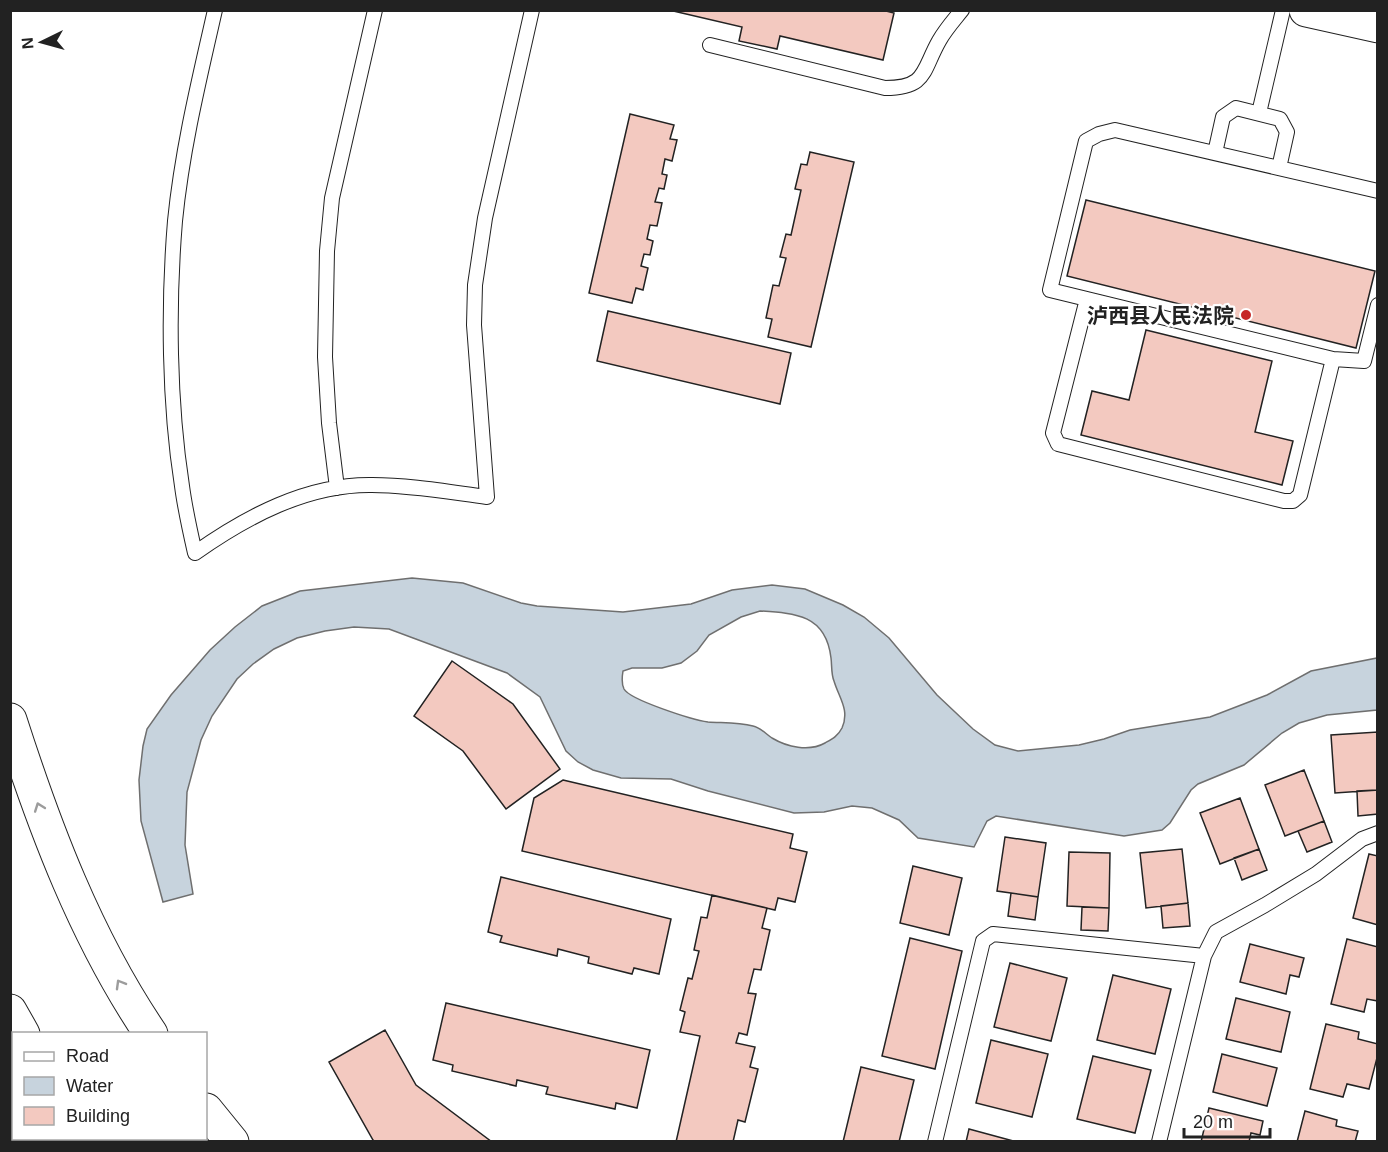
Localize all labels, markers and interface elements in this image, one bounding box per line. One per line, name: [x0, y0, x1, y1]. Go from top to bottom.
north arrow: [12, 12, 72, 72]
text: N: [19, 37, 37, 50]
place label: 泸西县人民法院: [1087, 304, 1234, 327]
marker: 泸西县人民法院: [1239, 308, 1253, 322]
one-way arrow: [34, 802, 47, 812]
one-way arrow: [116, 980, 128, 990]
legend: [12, 1032, 207, 1140]
text: Road: [66, 1046, 109, 1066]
text: Water: [66, 1076, 113, 1096]
scale bar: [1184, 1101, 1270, 1139]
text: Building: [66, 1106, 130, 1126]
text: 20 m: [1193, 1112, 1233, 1132]

